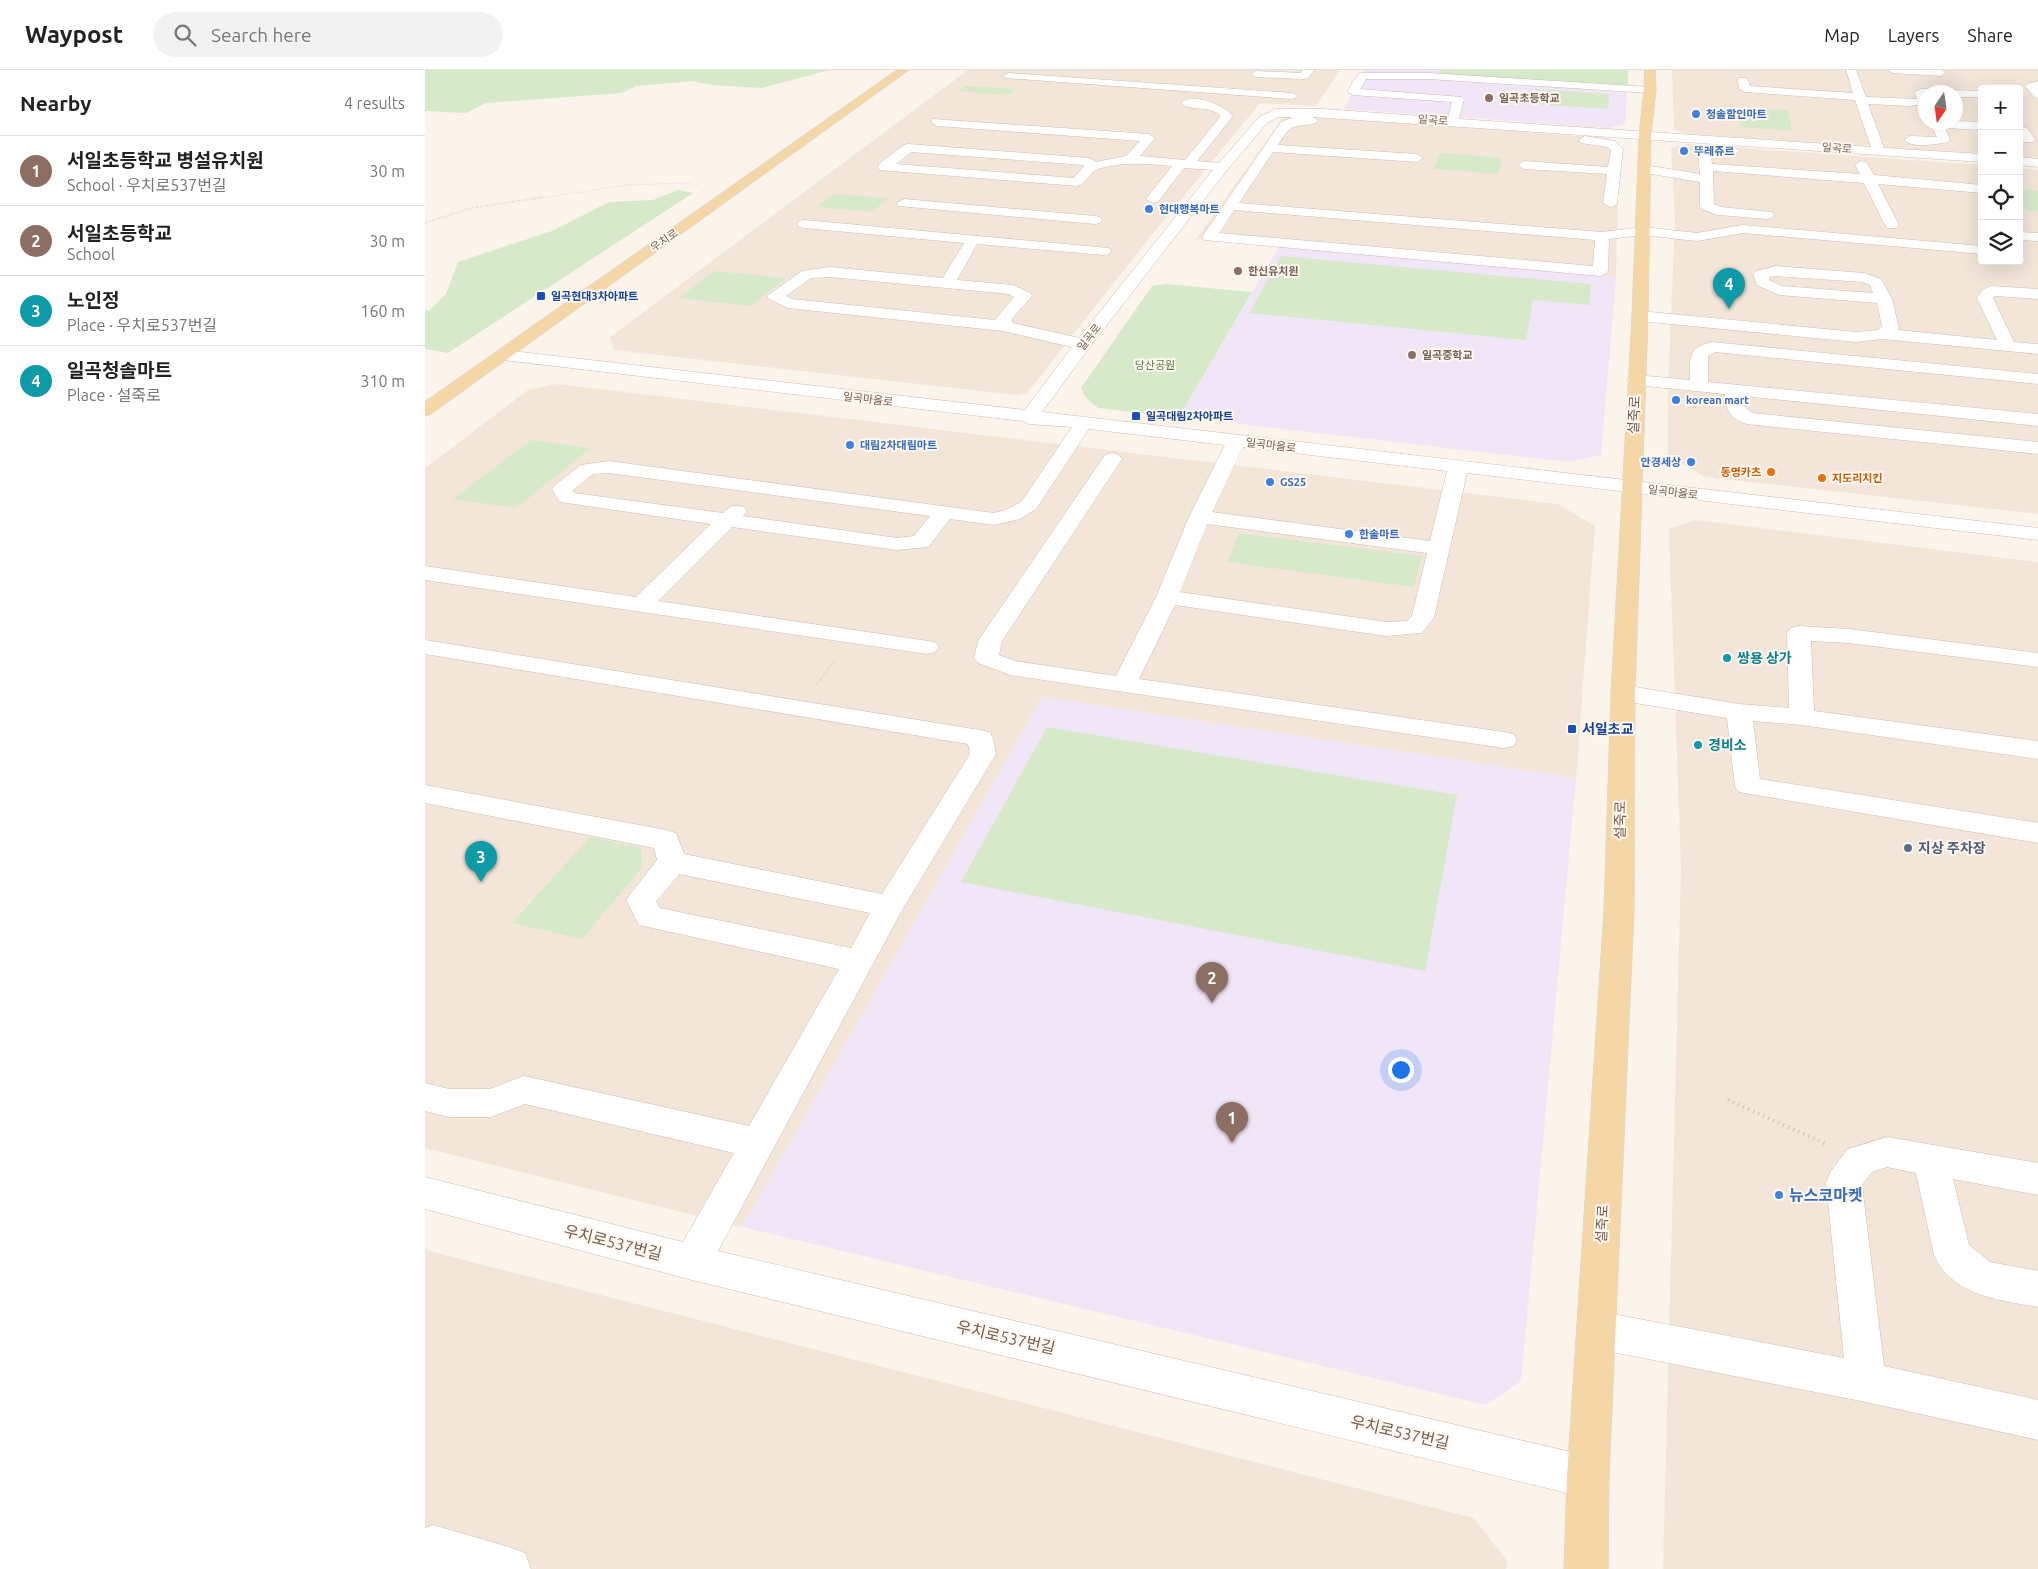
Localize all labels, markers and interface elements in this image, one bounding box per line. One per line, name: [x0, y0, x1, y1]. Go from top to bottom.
search box: [153, 12, 503, 57]
text: Waypost: [25, 21, 123, 48]
icon: search: [171, 21, 199, 49]
text: Search here: [211, 24, 311, 46]
text: Map: [1824, 25, 1860, 45]
text: Layers: [1888, 25, 1939, 45]
text: Share: [1967, 25, 2013, 45]
north arrow: [1918, 85, 1963, 130]
map controls: [1978, 85, 2023, 265]
button: +: [1978, 85, 2023, 130]
text: Nearby: [20, 91, 91, 115]
marker: 일곡초등학교: [1483, 92, 1495, 104]
place label: 일곡초등학교: [1499, 92, 1560, 104]
text: 4 results: [344, 94, 405, 112]
marker: 청솔할인마트: [1690, 108, 1702, 120]
place label: 청솔할인마트: [1706, 108, 1767, 120]
street label: 일곡로: [1417, 113, 1449, 127]
button: −: [1978, 130, 2023, 175]
street label: 일곡로: [1821, 141, 1853, 155]
marker: 뚜레쥬르: [1678, 145, 1690, 157]
place label: 뚜레쥬르: [1694, 145, 1734, 157]
text: 서일초등학교 병설유치원: [67, 149, 264, 171]
text: 1: [31, 162, 41, 180]
text: 30 m: [369, 162, 405, 180]
button: locate: [1978, 175, 2023, 220]
text: School · 우치로537번길: [67, 176, 227, 194]
marker: 현대행복마트: [1143, 203, 1155, 215]
place label: 현대행복마트: [1159, 203, 1220, 215]
button: layers: [1978, 220, 2023, 265]
text: 서일초등학교: [67, 222, 172, 244]
street label: 우치로: [648, 226, 680, 254]
text: 2: [31, 232, 41, 250]
text: 30 m: [369, 232, 405, 250]
text: School: [67, 245, 115, 263]
marker: 한신유치원: [1232, 265, 1244, 277]
place label: 한신유치원: [1248, 265, 1299, 277]
pin: 4: [1713, 268, 1745, 309]
text: 노인정: [67, 289, 119, 311]
marker: 일곡현대3차아파트: [535, 290, 547, 302]
place label: 일곡현대3차아파트: [551, 290, 638, 302]
text: 3: [31, 302, 41, 320]
text: 160 m: [360, 302, 405, 320]
text: Place · 우치로537번길: [67, 316, 217, 334]
street label: 일곡로: [1075, 321, 1103, 353]
marker: 일곡중학교: [1406, 349, 1418, 361]
place label: 일곡중학교: [1422, 349, 1473, 361]
text: 일곡청솔마트: [67, 359, 172, 381]
park label: 당산공원: [1135, 359, 1175, 371]
text: 4: [31, 372, 41, 390]
text: 310 m: [360, 372, 405, 390]
text: Place · 설죽로: [67, 386, 161, 404]
street label: 일곡마을로: [842, 390, 894, 408]
marker: korean mart: [1670, 394, 1682, 406]
place label: korean mart: [1686, 394, 1749, 406]
street label: 설죽로: [1625, 395, 1643, 435]
marker: 일곡대림2차아파트: [1130, 410, 1142, 422]
place label: 일곡대림2차아파트: [1146, 410, 1233, 422]
street label: 일곡마을로: [1245, 436, 1297, 454]
marker: 대림2차대림마트: [844, 439, 856, 451]
place label: 대림2차대림마트: [860, 439, 937, 451]
place label: 안경세상: [1641, 456, 1681, 468]
marker: 안경세상: [1685, 456, 1697, 468]
place label: 동명카츠: [1721, 466, 1761, 478]
marker: 동명카츠: [1765, 466, 1777, 478]
marker: 지도리치킨: [1816, 472, 1828, 484]
place label: 지도리치킨: [1832, 472, 1883, 484]
marker: GS25: [1264, 476, 1276, 488]
place label: GS25: [1280, 476, 1306, 488]
street label: 일곡마을로: [1647, 483, 1699, 501]
marker: 한솔마트: [1343, 528, 1355, 540]
place label: 한솔마트: [1359, 528, 1399, 540]
place label: 쌍용 상가: [1737, 650, 1792, 666]
marker: 쌍용 상가: [1721, 652, 1733, 664]
place label: 서일초교: [1582, 721, 1634, 737]
marker: 서일초교: [1566, 723, 1578, 735]
place label: 경비소: [1708, 737, 1747, 753]
marker: 경비소: [1692, 739, 1704, 751]
street label: 설죽로: [1612, 800, 1628, 839]
place label: 지상 주차장: [1918, 840, 1986, 856]
pin: 3: [465, 841, 497, 882]
marker: 지상 주차장: [1902, 842, 1914, 854]
pin: 2: [1196, 962, 1228, 1003]
your location: [1388, 1057, 1414, 1083]
pin: 1: [1216, 1102, 1248, 1143]
place label: 뉴스코마켓: [1789, 1186, 1863, 1204]
marker: 뉴스코마켓: [1773, 1189, 1785, 1201]
street label: 설죽로: [1593, 1204, 1611, 1244]
street label: 우치로537번길: [562, 1221, 664, 1263]
street label: 우치로537번길: [955, 1317, 1057, 1357]
street label: 우치로537번길: [1349, 1412, 1451, 1452]

